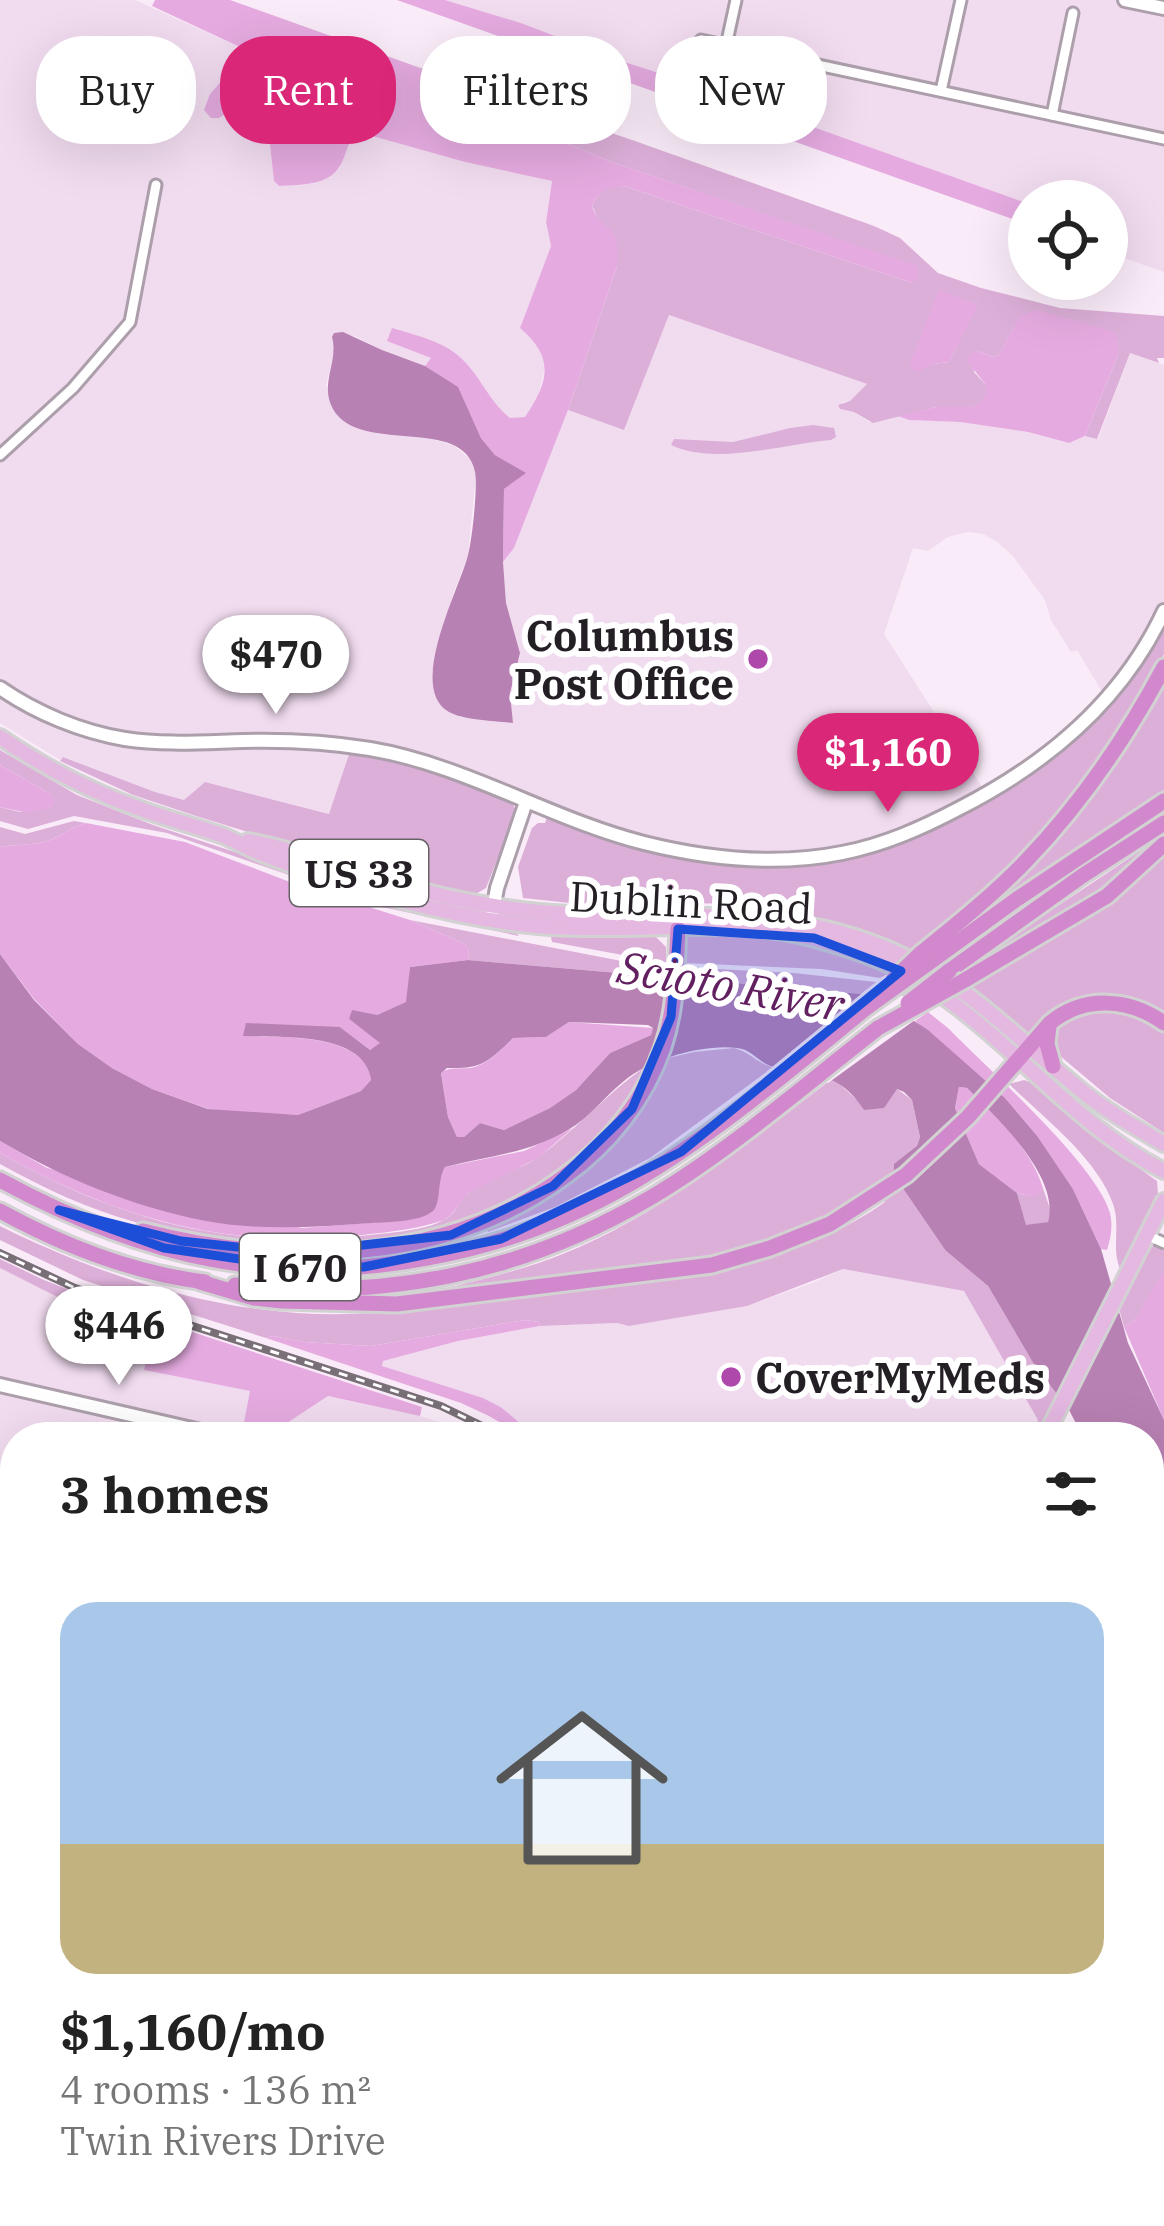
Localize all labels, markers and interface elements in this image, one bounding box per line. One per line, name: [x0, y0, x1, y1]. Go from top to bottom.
chip: Buy: [36, 36, 196, 144]
chip: Rent: [220, 36, 396, 144]
chip: Filters: [420, 36, 631, 144]
chip: New: [655, 36, 827, 144]
map controls: [1008, 180, 1128, 300]
button: locate: [1008, 180, 1128, 300]
place label: Columbus Post Office: [514, 608, 734, 711]
pin: $470: [205, 615, 347, 717]
text: $470: [229, 628, 323, 679]
marker: Columbus Post Office: [745, 646, 771, 672]
pin: $1,160: [790, 713, 986, 815]
text: $1,160: [824, 726, 952, 777]
road number: US 33: [290, 840, 428, 906]
street label: Dublin Road: [568, 868, 814, 936]
water label: Scioto River: [612, 936, 850, 1034]
road number: I 670: [240, 1234, 360, 1300]
pin: $446: [48, 1286, 190, 1388]
text: $446: [72, 1299, 166, 1350]
place label: CoverMyMeds: [755, 1350, 1045, 1405]
marker: CoverMyMeds: [718, 1364, 744, 1390]
text: 3 homes: [60, 1461, 270, 1527]
icon: filters: [1038, 1461, 1104, 1527]
icon: home: [474, 1680, 690, 1896]
text: $1,160/mo: [60, 1998, 326, 2064]
text: 4 rooms · 136 m²: [60, 2064, 371, 2115]
text: Twin Rivers Drive: [60, 2115, 386, 2166]

